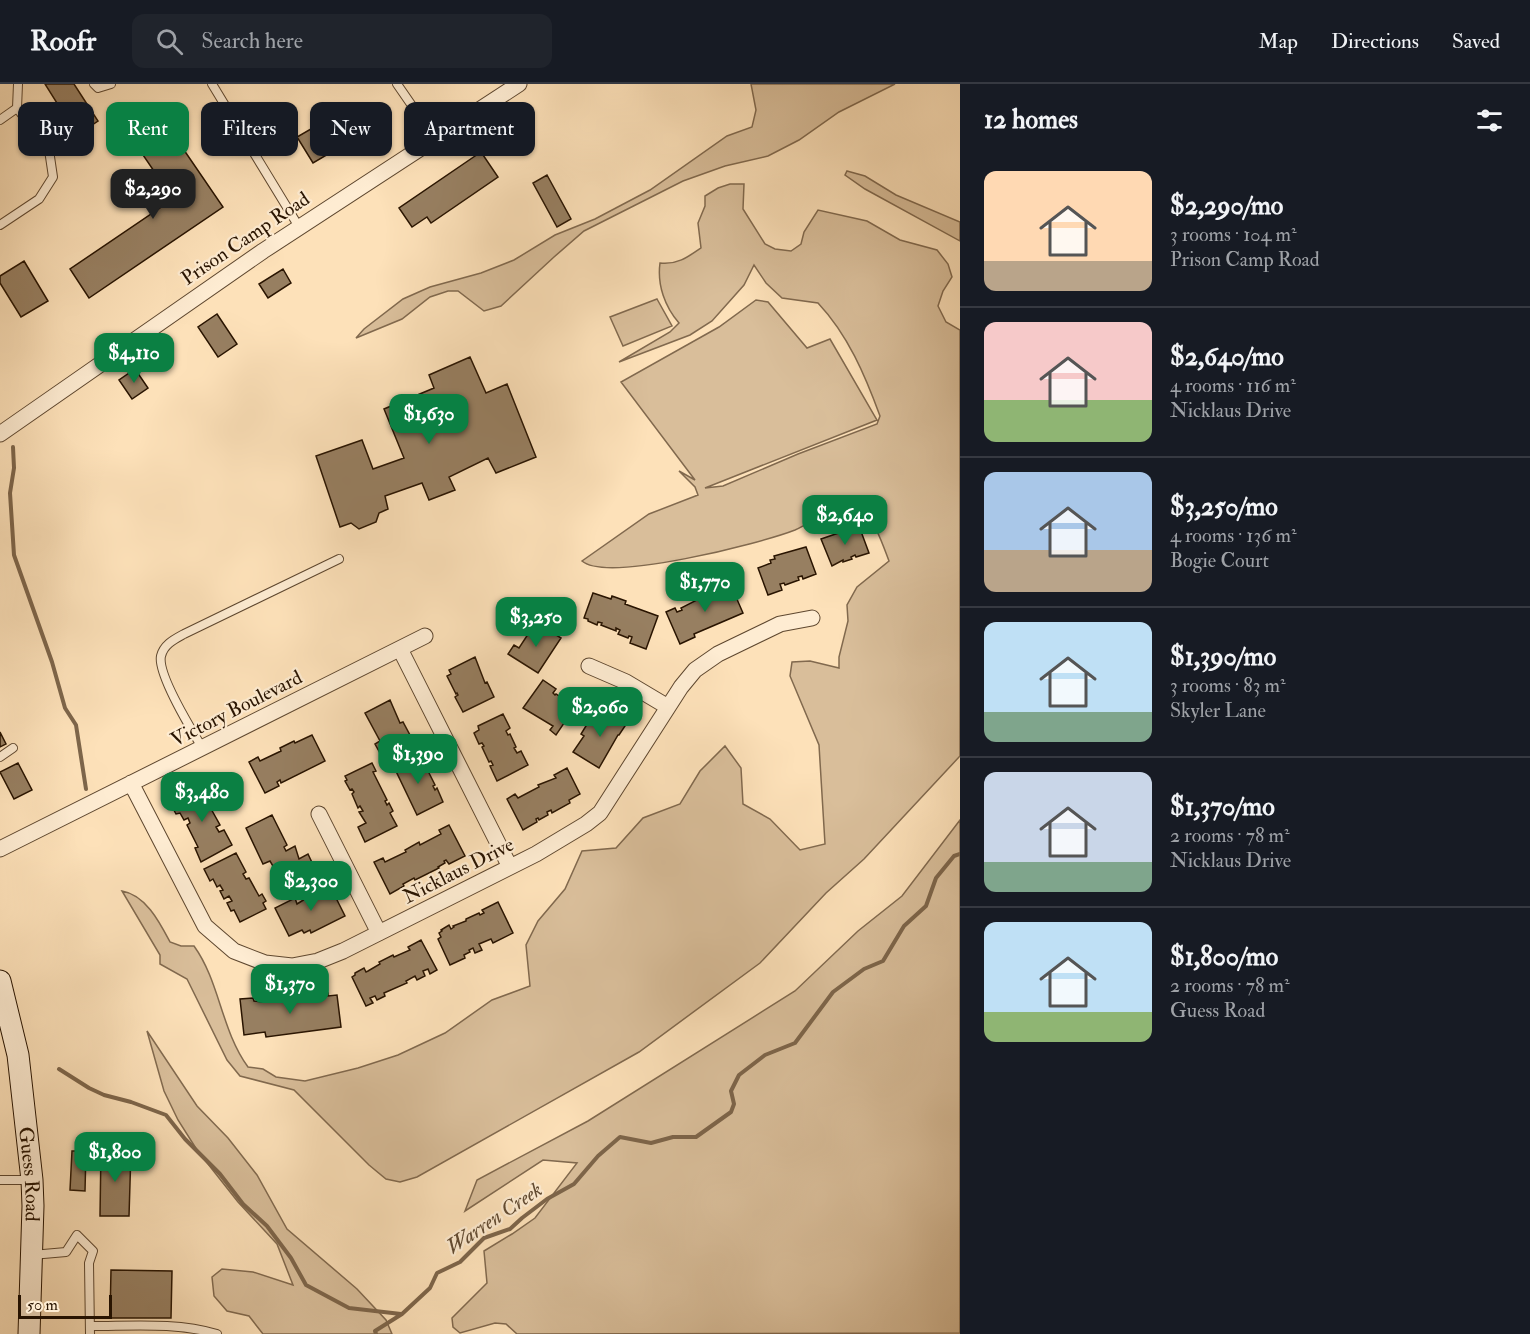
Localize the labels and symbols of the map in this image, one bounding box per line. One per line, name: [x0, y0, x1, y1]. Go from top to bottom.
pin: $2,290: [104, 169, 202, 220]
street label: Prison Camp Road: [176, 186, 315, 291]
pin: $4,110: [85, 333, 183, 384]
pin: $1,630: [380, 394, 478, 445]
pin: $2,640: [796, 495, 894, 546]
pin: $1,770: [656, 562, 754, 613]
pin: $3,250: [487, 597, 585, 648]
street label: Victory Boulevard: [166, 664, 306, 752]
pin: $2,060: [551, 687, 649, 738]
pin: $1,390: [369, 734, 467, 785]
pin: $3,480: [153, 772, 251, 823]
street label: Nicklaus Drive: [399, 832, 518, 909]
pin: $2,300: [262, 861, 360, 912]
pin: $1,370: [241, 964, 339, 1015]
street label: Guess Road: [13, 1125, 45, 1222]
pin: $1,800: [66, 1132, 164, 1183]
water label: Warren Creek: [441, 1176, 548, 1261]
scale bar: [18, 1292, 112, 1320]

